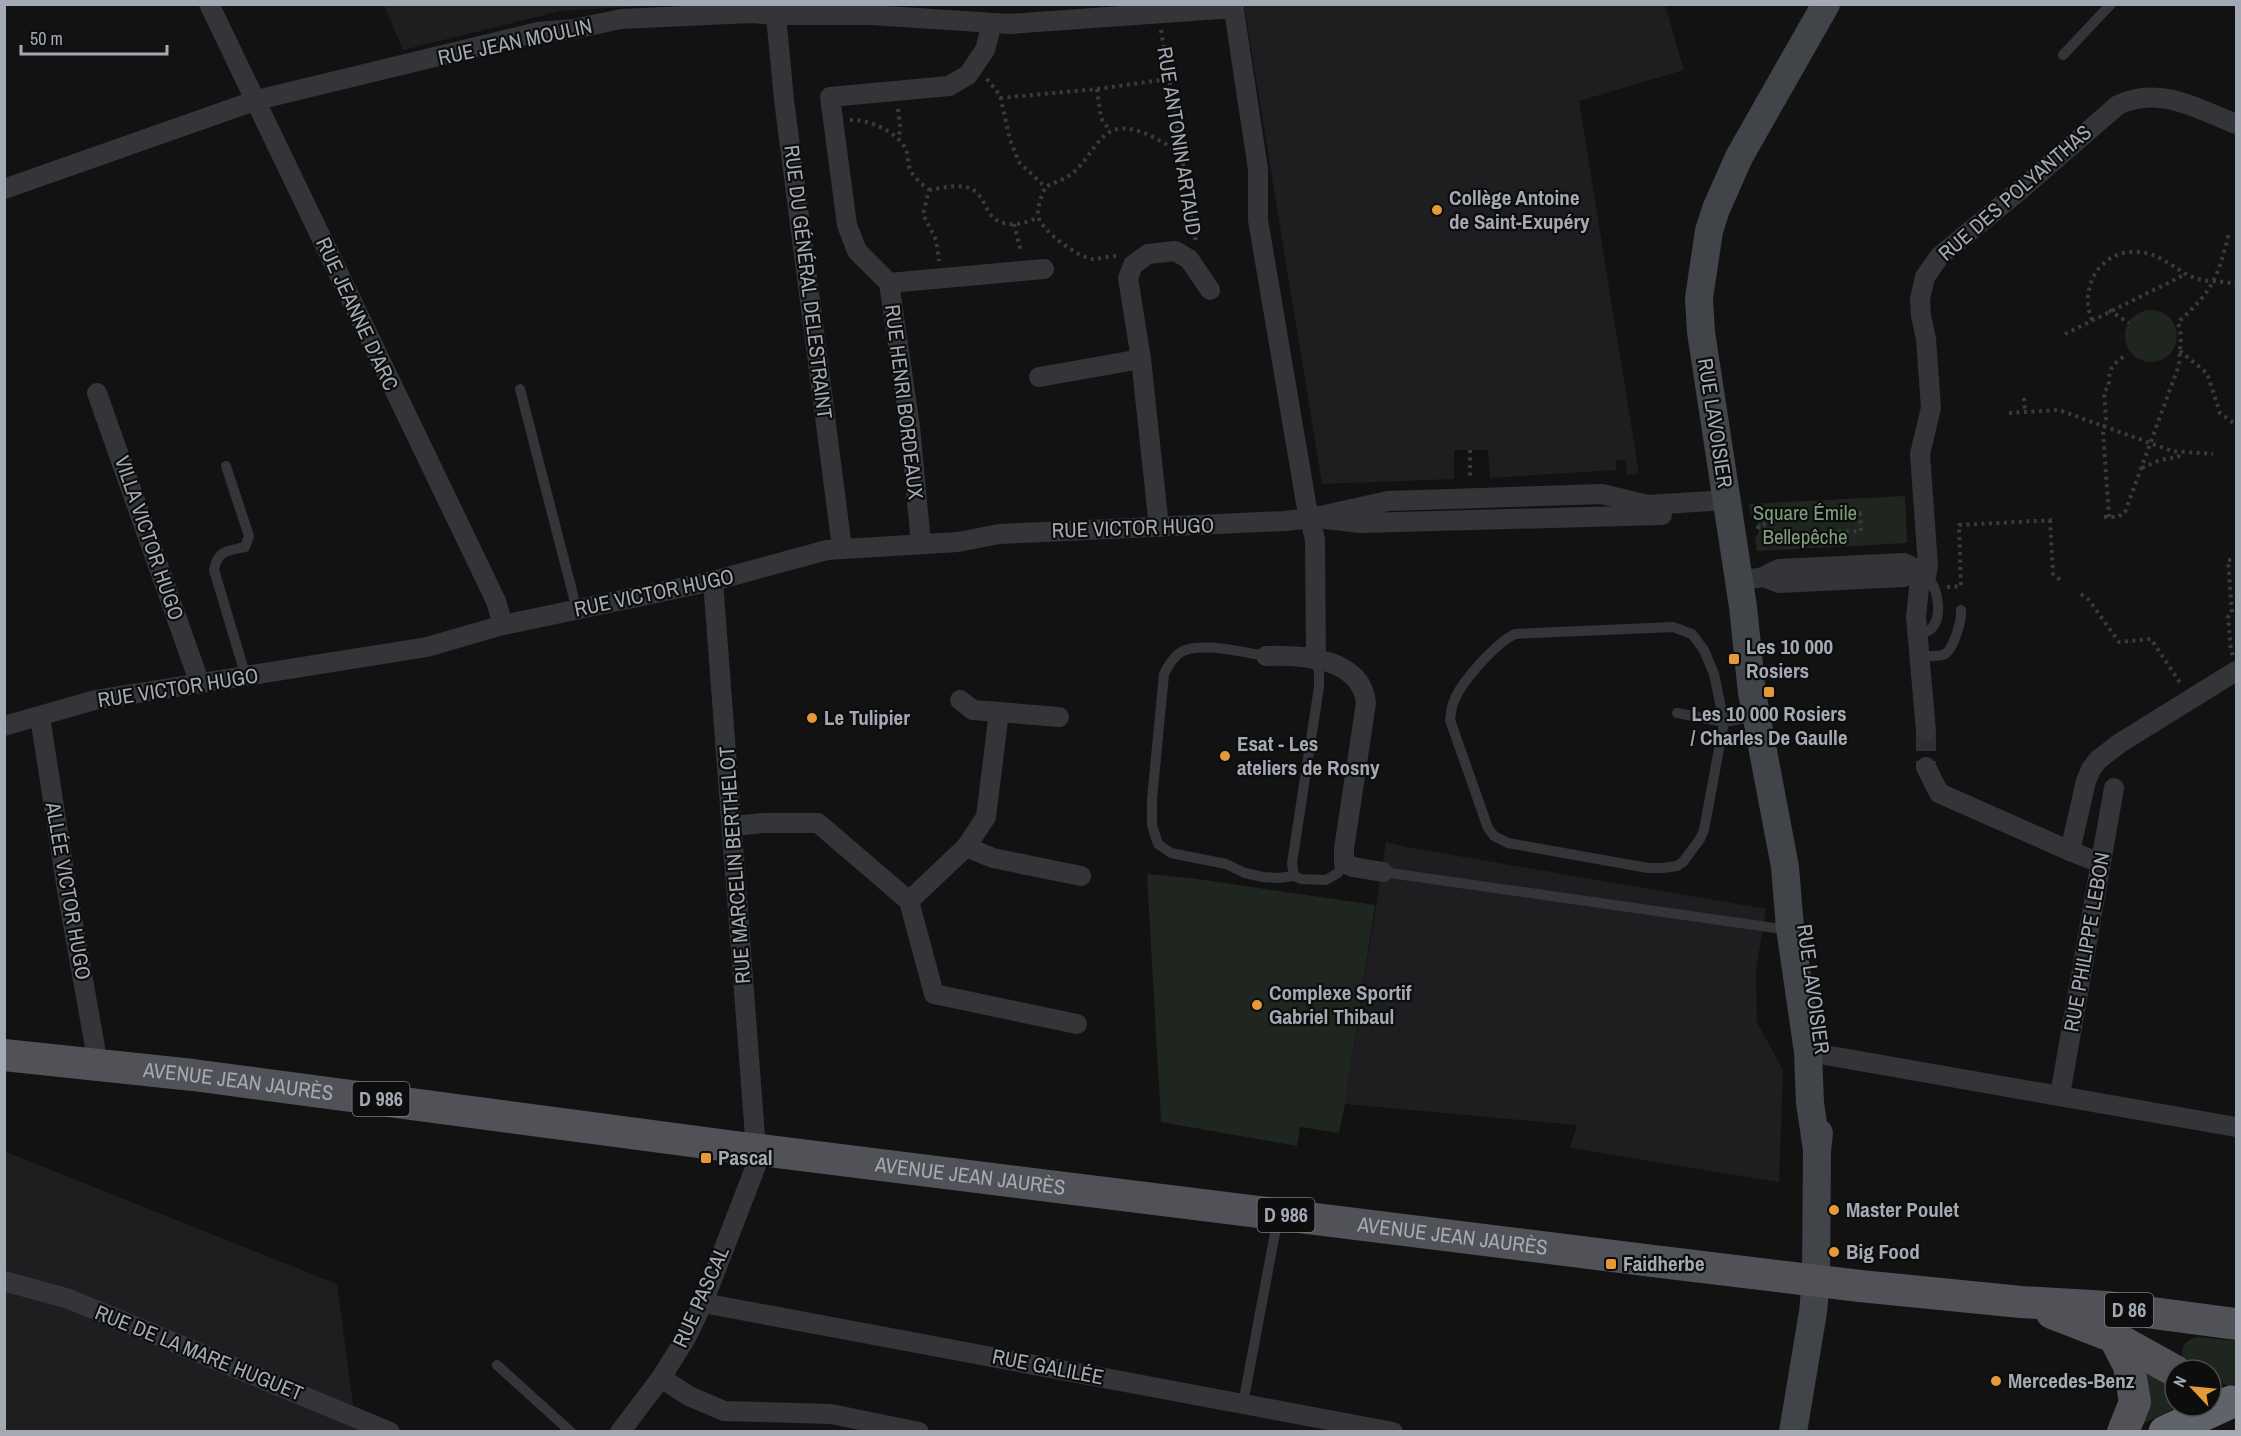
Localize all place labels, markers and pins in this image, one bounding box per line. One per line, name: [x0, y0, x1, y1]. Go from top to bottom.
place label: Collège Antoine de Saint-Exupéry: [1449, 183, 1590, 236]
marker: Collège Antoine de Saint-Exupéry: [1430, 203, 1444, 217]
place label: Les 10 000 Rosiers: [1746, 632, 1833, 685]
marker: Les 10 000 Rosiers: [1727, 652, 1741, 666]
marker: Les 10 000 Rosiers / Charles De Gaulle: [1762, 685, 1776, 699]
place label: Les 10 000 Rosiers / Charles De Gaulle: [1691, 699, 1847, 752]
place label: Le Tulipier: [824, 703, 910, 732]
marker: Le Tulipier: [805, 711, 819, 725]
place label: Esat - Les ateliers de Rosny: [1237, 729, 1380, 782]
marker: Esat - Les ateliers de Rosny: [1218, 749, 1232, 763]
place label: Complexe Sportif Gabriel Thibaul: [1269, 978, 1412, 1031]
marker: Complexe Sportif Gabriel Thibaul: [1250, 998, 1264, 1012]
place label: Pascal: [718, 1143, 773, 1172]
marker: Pascal: [699, 1151, 713, 1165]
place label: Master Poulet: [1846, 1195, 1959, 1224]
marker: Master Poulet: [1827, 1203, 1841, 1217]
place label: Big Food: [1846, 1237, 1920, 1266]
marker: Big Food: [1827, 1245, 1841, 1259]
place label: Faidherbe: [1623, 1249, 1704, 1278]
marker: Faidherbe: [1604, 1257, 1618, 1271]
place label: Mercedes-Benz: [2008, 1366, 2135, 1395]
marker: Mercedes-Benz: [1989, 1374, 2003, 1388]

